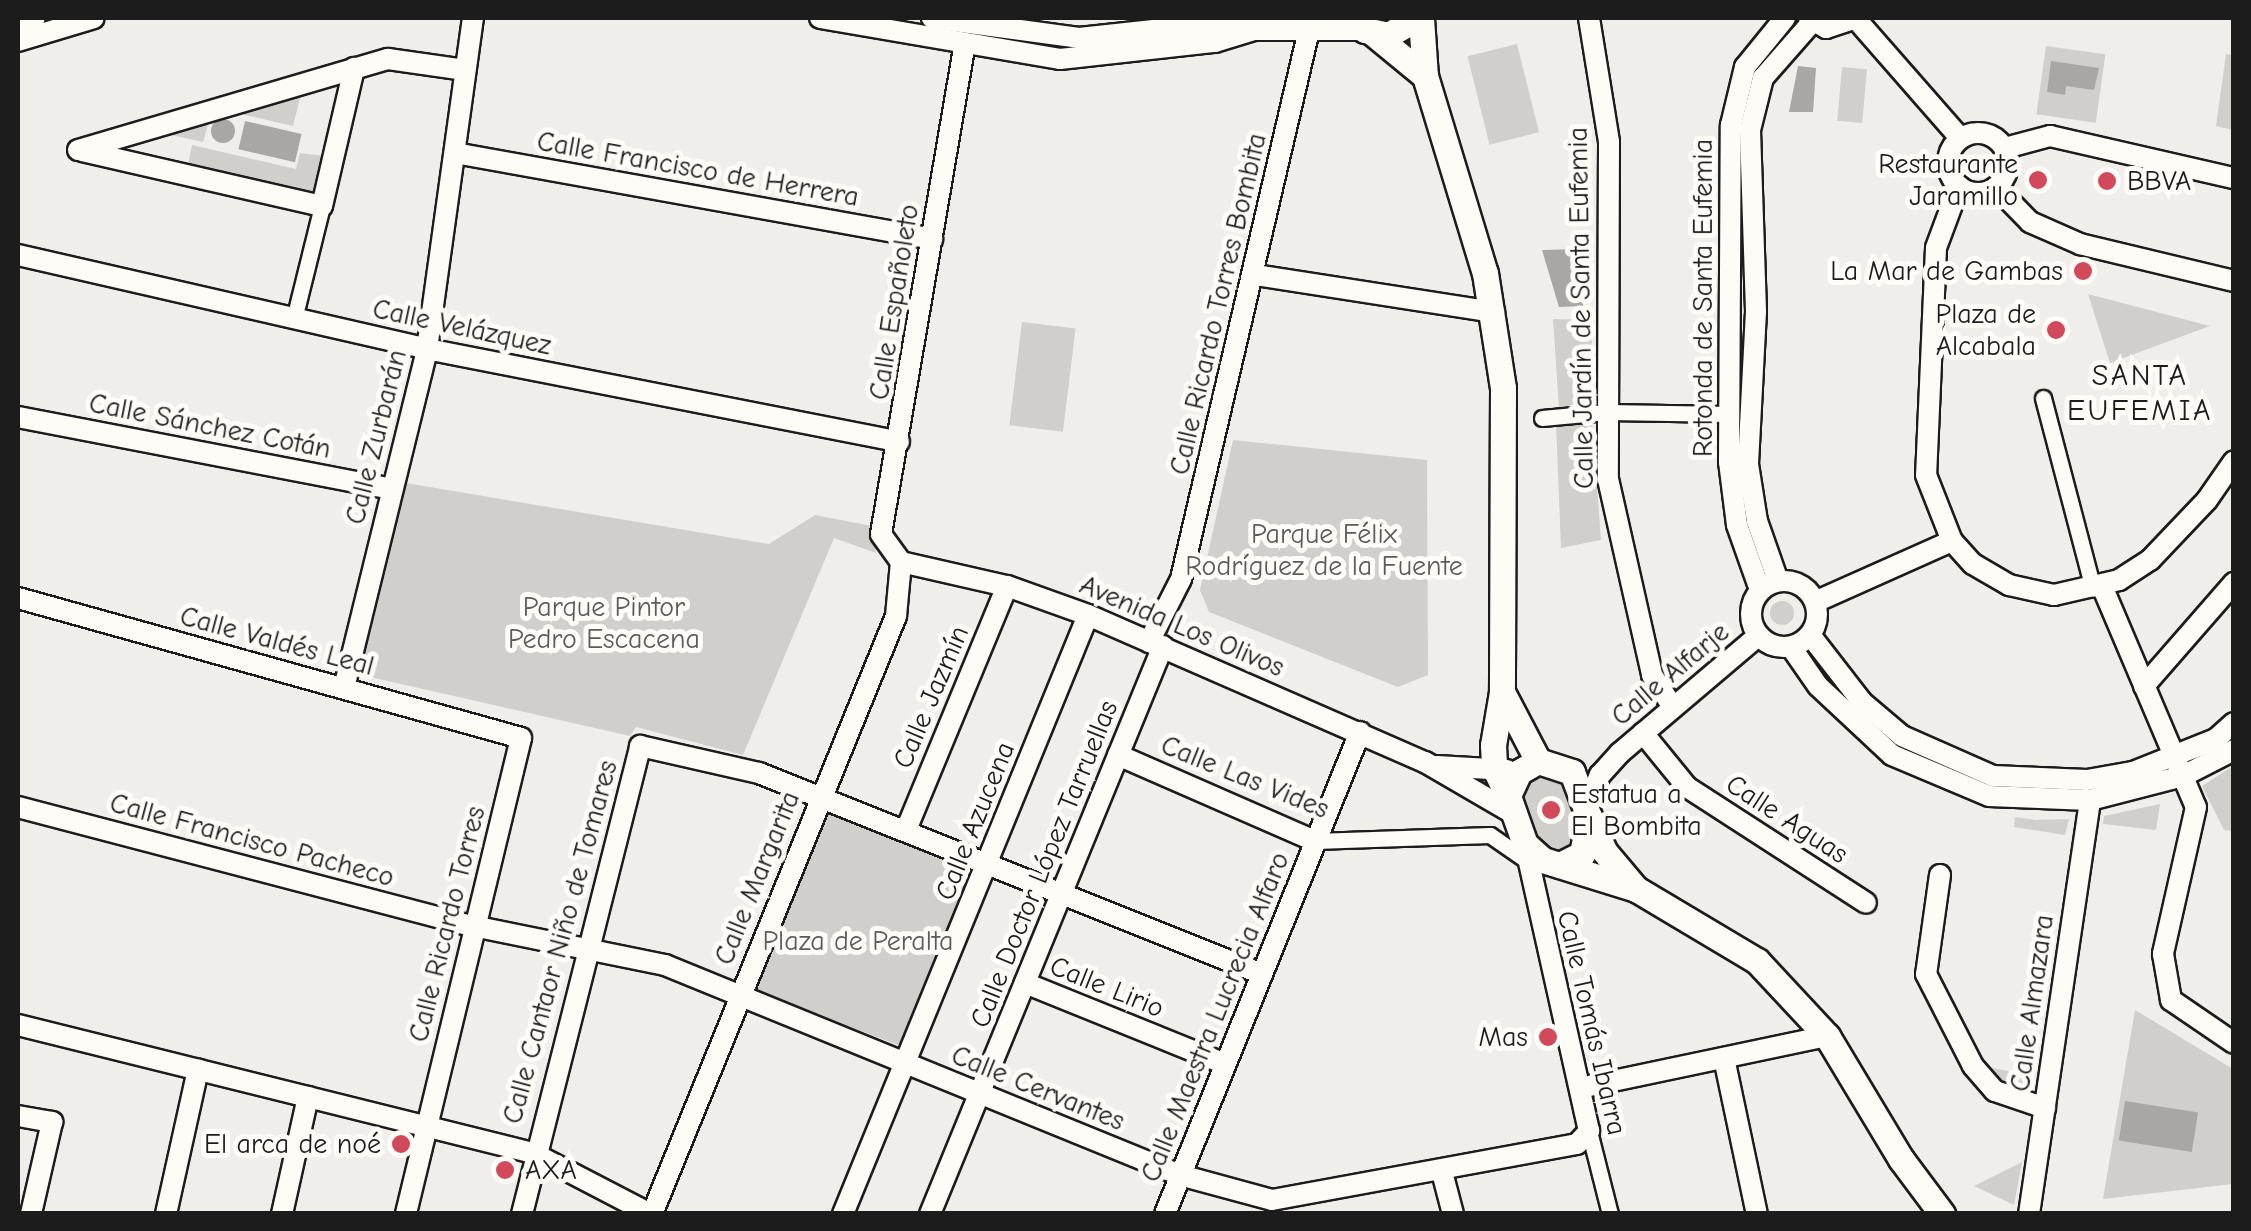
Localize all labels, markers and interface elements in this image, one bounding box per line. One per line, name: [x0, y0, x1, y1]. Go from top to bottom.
street label: Calle Francisco de Herrera: [534, 124, 862, 214]
street label: Calle Jardín de Santa Eufemia: [1561, 127, 1601, 489]
street label: Calle Ricardo Torres Bombita: [1162, 130, 1274, 478]
street label: Rotonda de Santa Eufemia: [1686, 139, 1720, 457]
place label: Restaurante Jaramillo: [1878, 147, 2018, 213]
place label: BBVA: [2127, 164, 2191, 198]
marker: Restaurante Jaramillo: [2027, 169, 2049, 191]
marker: BBVA: [2096, 170, 2118, 192]
street label: Calle Españoleto: [862, 202, 926, 402]
place label: La Mar de Gambas: [1830, 254, 2063, 288]
marker: La Mar de Gambas: [2072, 260, 2094, 282]
street label: Calle Velázquez: [370, 292, 554, 362]
place label: Plaza de Alcabala: [1936, 297, 2036, 363]
marker: Plaza de Alcabala: [2045, 319, 2067, 341]
street label: Calle Zurbarán: [338, 346, 414, 528]
district label: SANTA EUFEMIA: [2067, 358, 2213, 428]
street label: Calle Sánchez Cotán: [86, 386, 334, 466]
park label: Parque Félix Rodríguez de la Fuente: [1185, 517, 1463, 583]
street label: Avenida Los Olivos: [1075, 568, 1289, 684]
park label: Parque Pintor Pedro Escacena: [508, 590, 700, 656]
street label: Calle Valdés Leal: [176, 599, 378, 683]
street label: Calle Alfarje: [1604, 615, 1736, 733]
street label: Calle Jazmín: [886, 621, 976, 773]
street label: Calle Doctor López Tarruellas: [963, 696, 1125, 1032]
street label: Calle Las Vides: [1156, 728, 1334, 826]
street label: Calle Azucena: [928, 737, 1022, 905]
street label: Calle Cantaor Niño de Tomares: [495, 757, 625, 1127]
street label: Calle Aguas: [1720, 767, 1854, 871]
place label: Estatua a El Bombita: [1571, 777, 1702, 843]
street label: Calle Francisco Pacheco: [106, 786, 398, 894]
street label: Calle Margarita: [707, 786, 807, 970]
marker: Estatua a El Bombita: [1540, 799, 1562, 821]
street label: Calle Ricardo Torres: [401, 803, 493, 1045]
street label: Calle Maestra Lucrecia Alfaro: [1133, 847, 1297, 1187]
street label: Calle Tomás Ibarra: [1550, 908, 1634, 1138]
street label: Calle Almazara: [2003, 912, 2061, 1094]
park label: Plaza de Peralta: [762, 924, 954, 958]
street label: Calle Lirio: [1045, 949, 1169, 1025]
place label: Mas: [1478, 1020, 1528, 1054]
marker: Mas: [1537, 1026, 1559, 1048]
street label: Calle Cervantes: [947, 1038, 1129, 1138]
place label: El arca de noé: [204, 1127, 381, 1161]
marker: El arca de noé: [390, 1133, 412, 1155]
place label: AXA: [525, 1153, 577, 1187]
marker: AXA: [494, 1159, 516, 1181]

